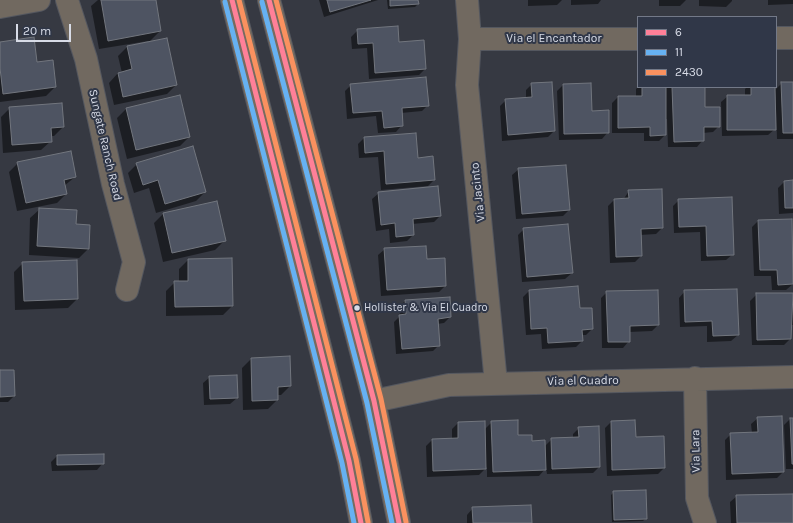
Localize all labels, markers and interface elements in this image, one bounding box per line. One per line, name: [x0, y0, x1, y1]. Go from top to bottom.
scale bar: [18, 16, 73, 42]
legend: [637, 16, 777, 88]
text: 20 m: [23, 24, 51, 38]
text: 6: [675, 25, 682, 39]
street label: Via el Encantador: [506, 32, 602, 46]
text: 11: [675, 45, 683, 59]
text: 2430: [675, 65, 703, 79]
street label: Sungate Ranch Road: [85, 88, 125, 202]
street label: Via Jacinto: [468, 162, 488, 222]
place label: Hollister & Via El Cuadro: [364, 301, 488, 315]
marker: Hollister & Via El Cuadro: [352, 303, 362, 313]
street label: Via el Cuadro: [547, 373, 619, 389]
street label: Via Lara: [688, 429, 704, 473]

